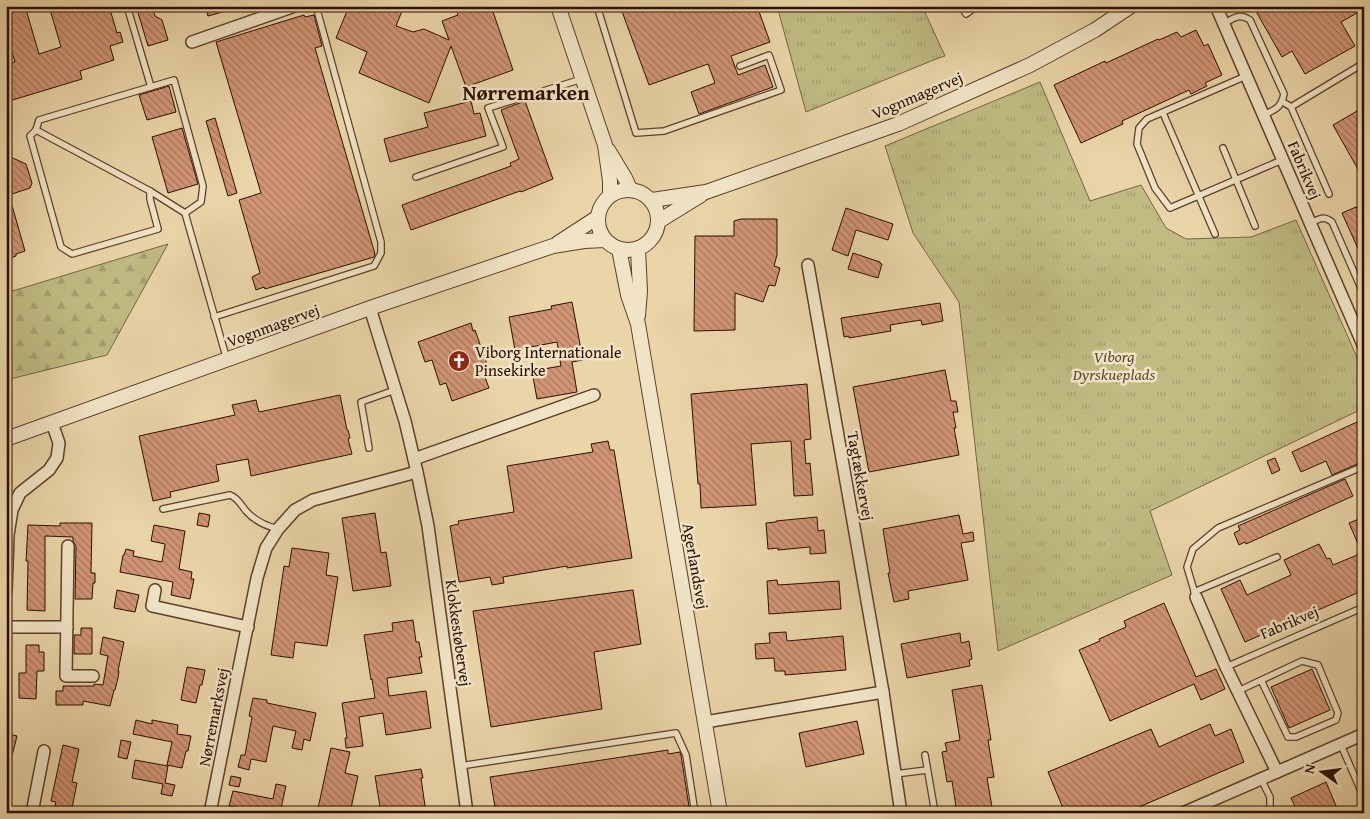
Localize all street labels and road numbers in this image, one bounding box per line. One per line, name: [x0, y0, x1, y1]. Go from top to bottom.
street label: Vognmagervej: [868, 65, 966, 125]
street label: Fabrikvej: [1282, 137, 1328, 203]
street label: Vognmagervej: [223, 297, 323, 353]
street label: Tagtækkervej: [841, 429, 881, 523]
street label: Agerlandsvej: [677, 521, 715, 611]
street label: Klokkestøbervej: [440, 578, 478, 688]
street label: Fabrikvej: [1256, 599, 1322, 645]
street label: Nørremarksvej: [192, 666, 234, 768]

